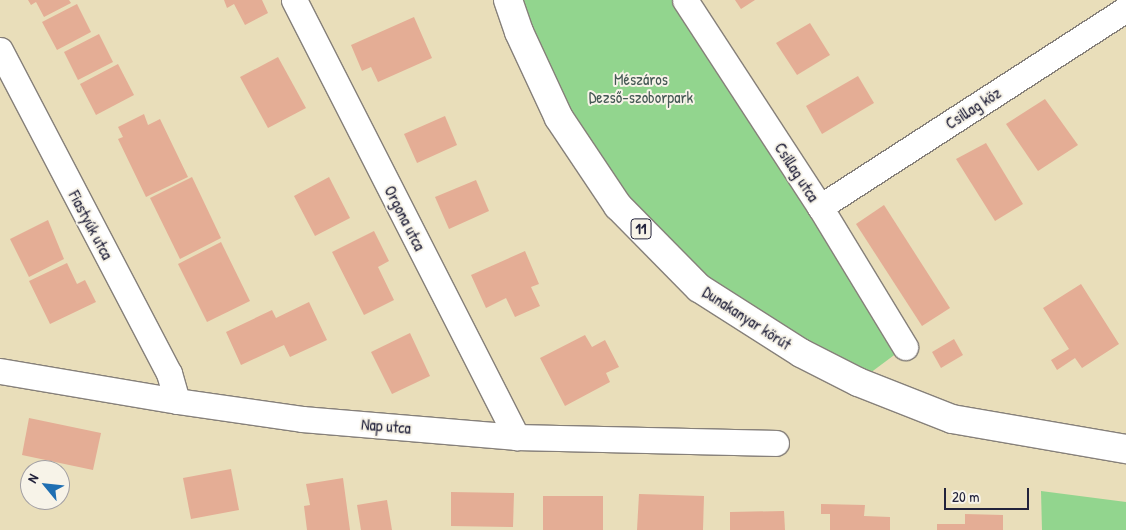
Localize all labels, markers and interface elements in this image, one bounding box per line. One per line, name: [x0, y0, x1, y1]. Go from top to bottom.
park label: Mészáros Dezső-szoborpark: [589, 69, 693, 107]
street label: Csillag köz: [942, 83, 1004, 133]
street label: Csillag utca: [771, 139, 823, 205]
street label: Orgona utca: [381, 182, 429, 254]
street label: Fiastyúk utca: [65, 187, 117, 263]
road number: 11: [630, 216, 652, 242]
street label: Dunakanyar körút: [699, 282, 795, 354]
street label: Nap utca: [360, 414, 412, 438]
north arrow: [20, 460, 70, 510]
text: N: [22, 470, 42, 486]
scale bar: [946, 478, 1031, 510]
text: 20 m: [952, 486, 979, 507]

